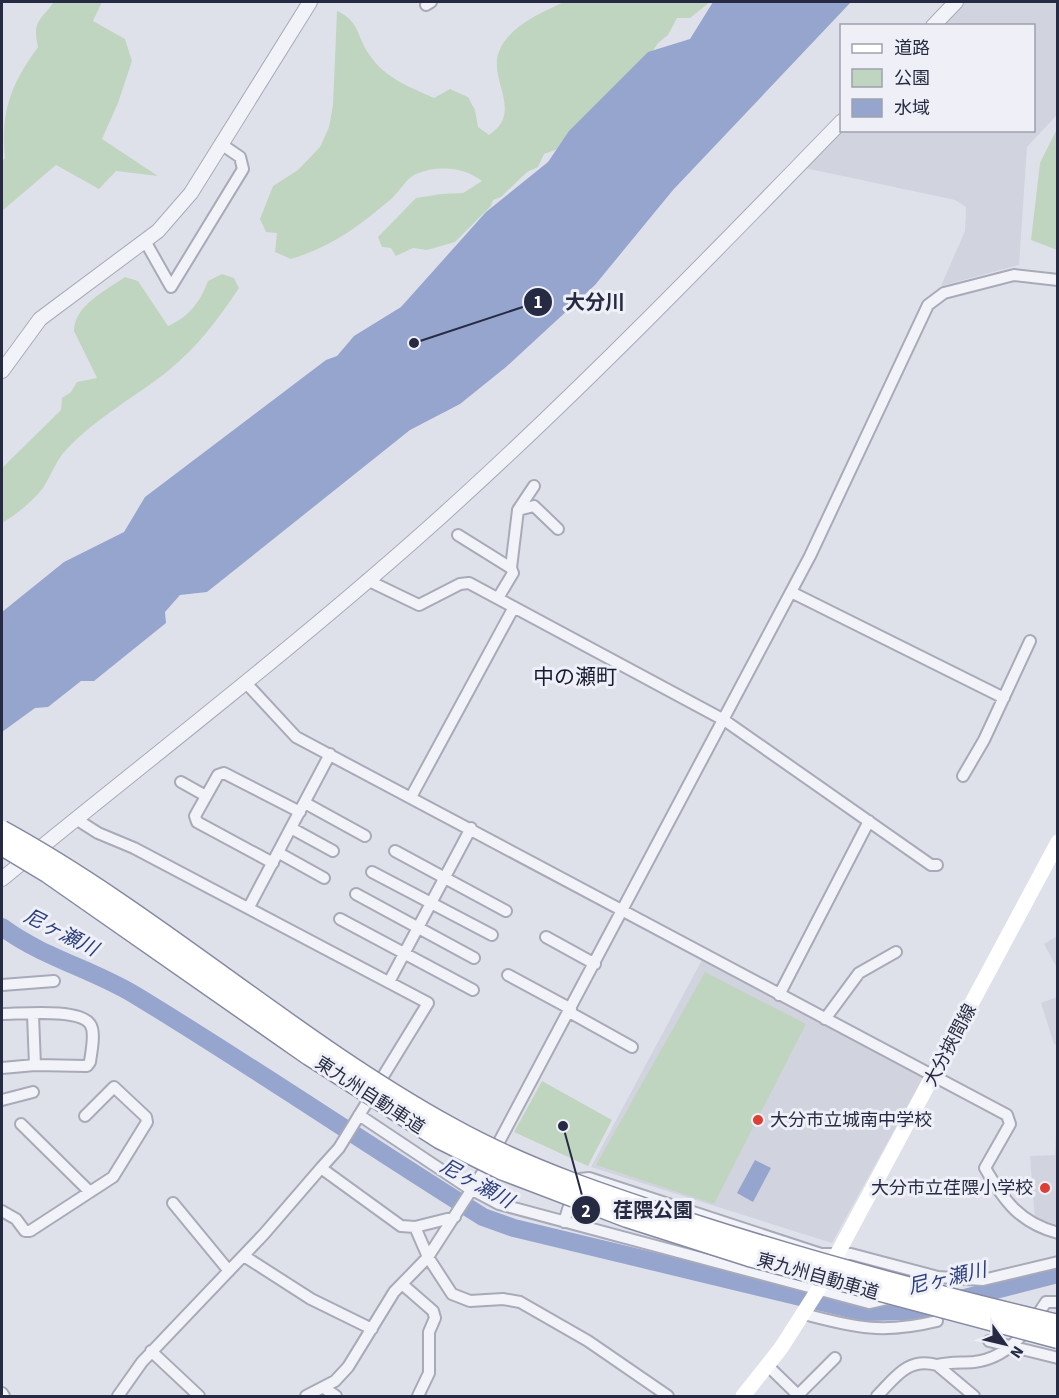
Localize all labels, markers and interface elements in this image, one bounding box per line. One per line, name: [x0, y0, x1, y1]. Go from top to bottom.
legend: [840, 24, 1035, 132]
text: 道路: [894, 36, 930, 61]
text: 公園: [894, 66, 930, 91]
text: 水域: [894, 96, 930, 121]
callout: 大分川: [523, 283, 637, 321]
text: 大分川: [565, 289, 625, 317]
text: 1: [533, 290, 543, 315]
district label: 中の瀬町: [533, 662, 617, 692]
water label: 尼ヶ瀬川: [19, 902, 104, 964]
street label: 大分挾間線: [918, 1000, 983, 1091]
street label: 東九州自動車道: [310, 1051, 429, 1140]
place label: 大分市立城南中学校: [770, 1108, 932, 1133]
marker: 大分市立城南中学校: [751, 1113, 765, 1127]
water label: 尼ヶ瀬川: [435, 1152, 520, 1216]
place label: 大分市立荏隈小学校: [871, 1176, 1033, 1201]
marker: 大分市立荏隈小学校: [1038, 1181, 1052, 1195]
callout: 荏隈公園: [571, 1191, 705, 1229]
text: 荏隈公園: [613, 1197, 693, 1225]
text: 2: [581, 1199, 591, 1224]
street label: 東九州自動車道: [754, 1247, 882, 1306]
water label: 尼ヶ瀬川: [905, 1256, 991, 1302]
north arrow: [975, 1314, 1035, 1374]
text: N: [1005, 1341, 1029, 1362]

